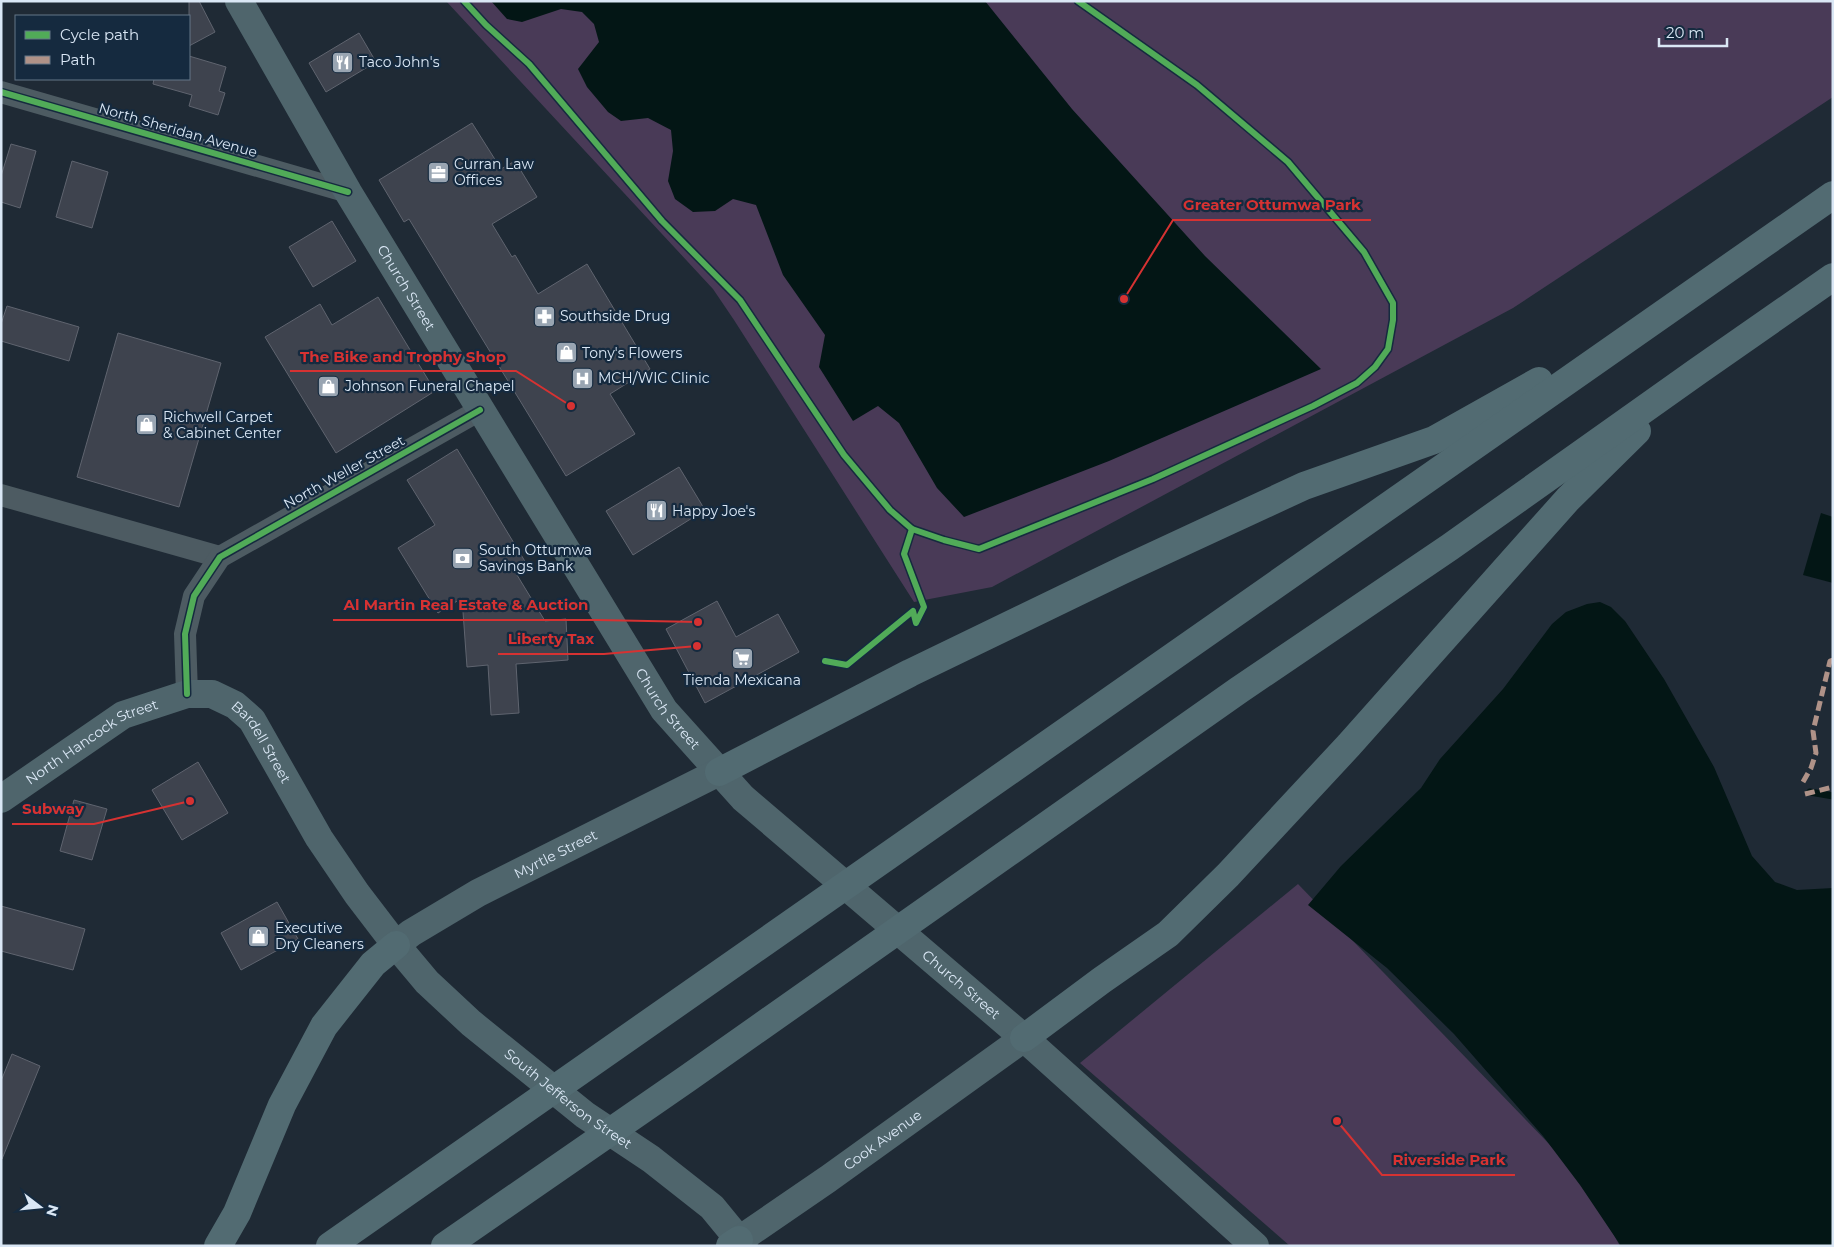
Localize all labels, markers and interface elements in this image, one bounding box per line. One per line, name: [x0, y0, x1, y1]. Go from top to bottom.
legend: [15, 15, 190, 80]
scale bar: [1659, 15, 1726, 47]
text: 20 m: [1666, 23, 1704, 42]
text: Cycle path: [60, 25, 139, 44]
text: Path: [60, 50, 96, 69]
restaurant icon: Taco John's: [331, 50, 355, 74]
place label: Taco John's: [359, 53, 440, 71]
street label: North Sheridan Avenue: [97, 99, 259, 161]
place label: Curran Law Offices: [454, 155, 534, 189]
office icon: Curran Law Offices: [426, 160, 450, 184]
callout: Greater Ottumwa Park: [1173, 190, 1371, 220]
text: Greater Ottumwa Park: [1183, 195, 1361, 214]
street label: Church Street: [373, 241, 440, 334]
pharmacy icon: Southside Drug: [532, 304, 556, 328]
place label: Southside Drug: [560, 307, 670, 325]
callout: The Bike and Trophy Shop: [290, 341, 516, 371]
shop icon: Tony's Flowers: [554, 341, 578, 365]
place label: Tony's Flowers: [582, 344, 682, 362]
text: The Bike and Trophy Shop: [300, 347, 506, 366]
hospital icon: MCH/WIC Clinic: [570, 366, 594, 390]
place label: MCH/WIC Clinic: [598, 369, 710, 387]
shop icon: Johnson Funeral Chapel: [317, 374, 341, 398]
place label: Johnson Funeral Chapel: [344, 377, 515, 395]
place label: Richwell Carpet & Cabinet Center: [163, 408, 282, 442]
shop icon: Richwell Carpet & Cabinet Center: [135, 413, 159, 437]
street label: North Weller Street: [280, 431, 408, 513]
restaurant icon: Happy Joe's: [644, 499, 668, 523]
place label: Happy Joe's: [672, 502, 755, 520]
place label: South Ottumwa Savings Bank: [479, 541, 592, 575]
bank icon: South Ottumwa Savings Bank: [451, 546, 475, 570]
callout: Al Martin Real Estate & Auction: [333, 590, 598, 620]
text: Al Martin Real Estate & Auction: [343, 595, 588, 614]
callout: Liberty Tax: [498, 624, 604, 654]
text: Liberty Tax: [508, 629, 594, 648]
supermarket icon: Tienda Mexicana: [730, 646, 754, 670]
street label: Church Street: [632, 665, 704, 754]
place label: Tienda Mexicana: [683, 671, 801, 689]
street label: North Hancock Street: [22, 695, 161, 788]
street label: Bardell Street: [228, 697, 295, 787]
callout: Subway: [12, 794, 94, 824]
text: Subway: [22, 799, 85, 818]
street label: Myrtle Street: [511, 826, 600, 882]
place label: Executive Dry Cleaners: [275, 919, 364, 953]
shop icon: Executive Dry Cleaners: [247, 924, 271, 948]
street label: Church Street: [918, 946, 1004, 1023]
street label: South Jefferson Street: [501, 1045, 636, 1153]
street label: Cook Avenue: [840, 1106, 925, 1174]
callout: Riverside Park: [1382, 1145, 1515, 1175]
text: Riverside Park: [1392, 1150, 1506, 1169]
north arrow: [15, 1182, 65, 1232]
text: N: [42, 1203, 63, 1219]

